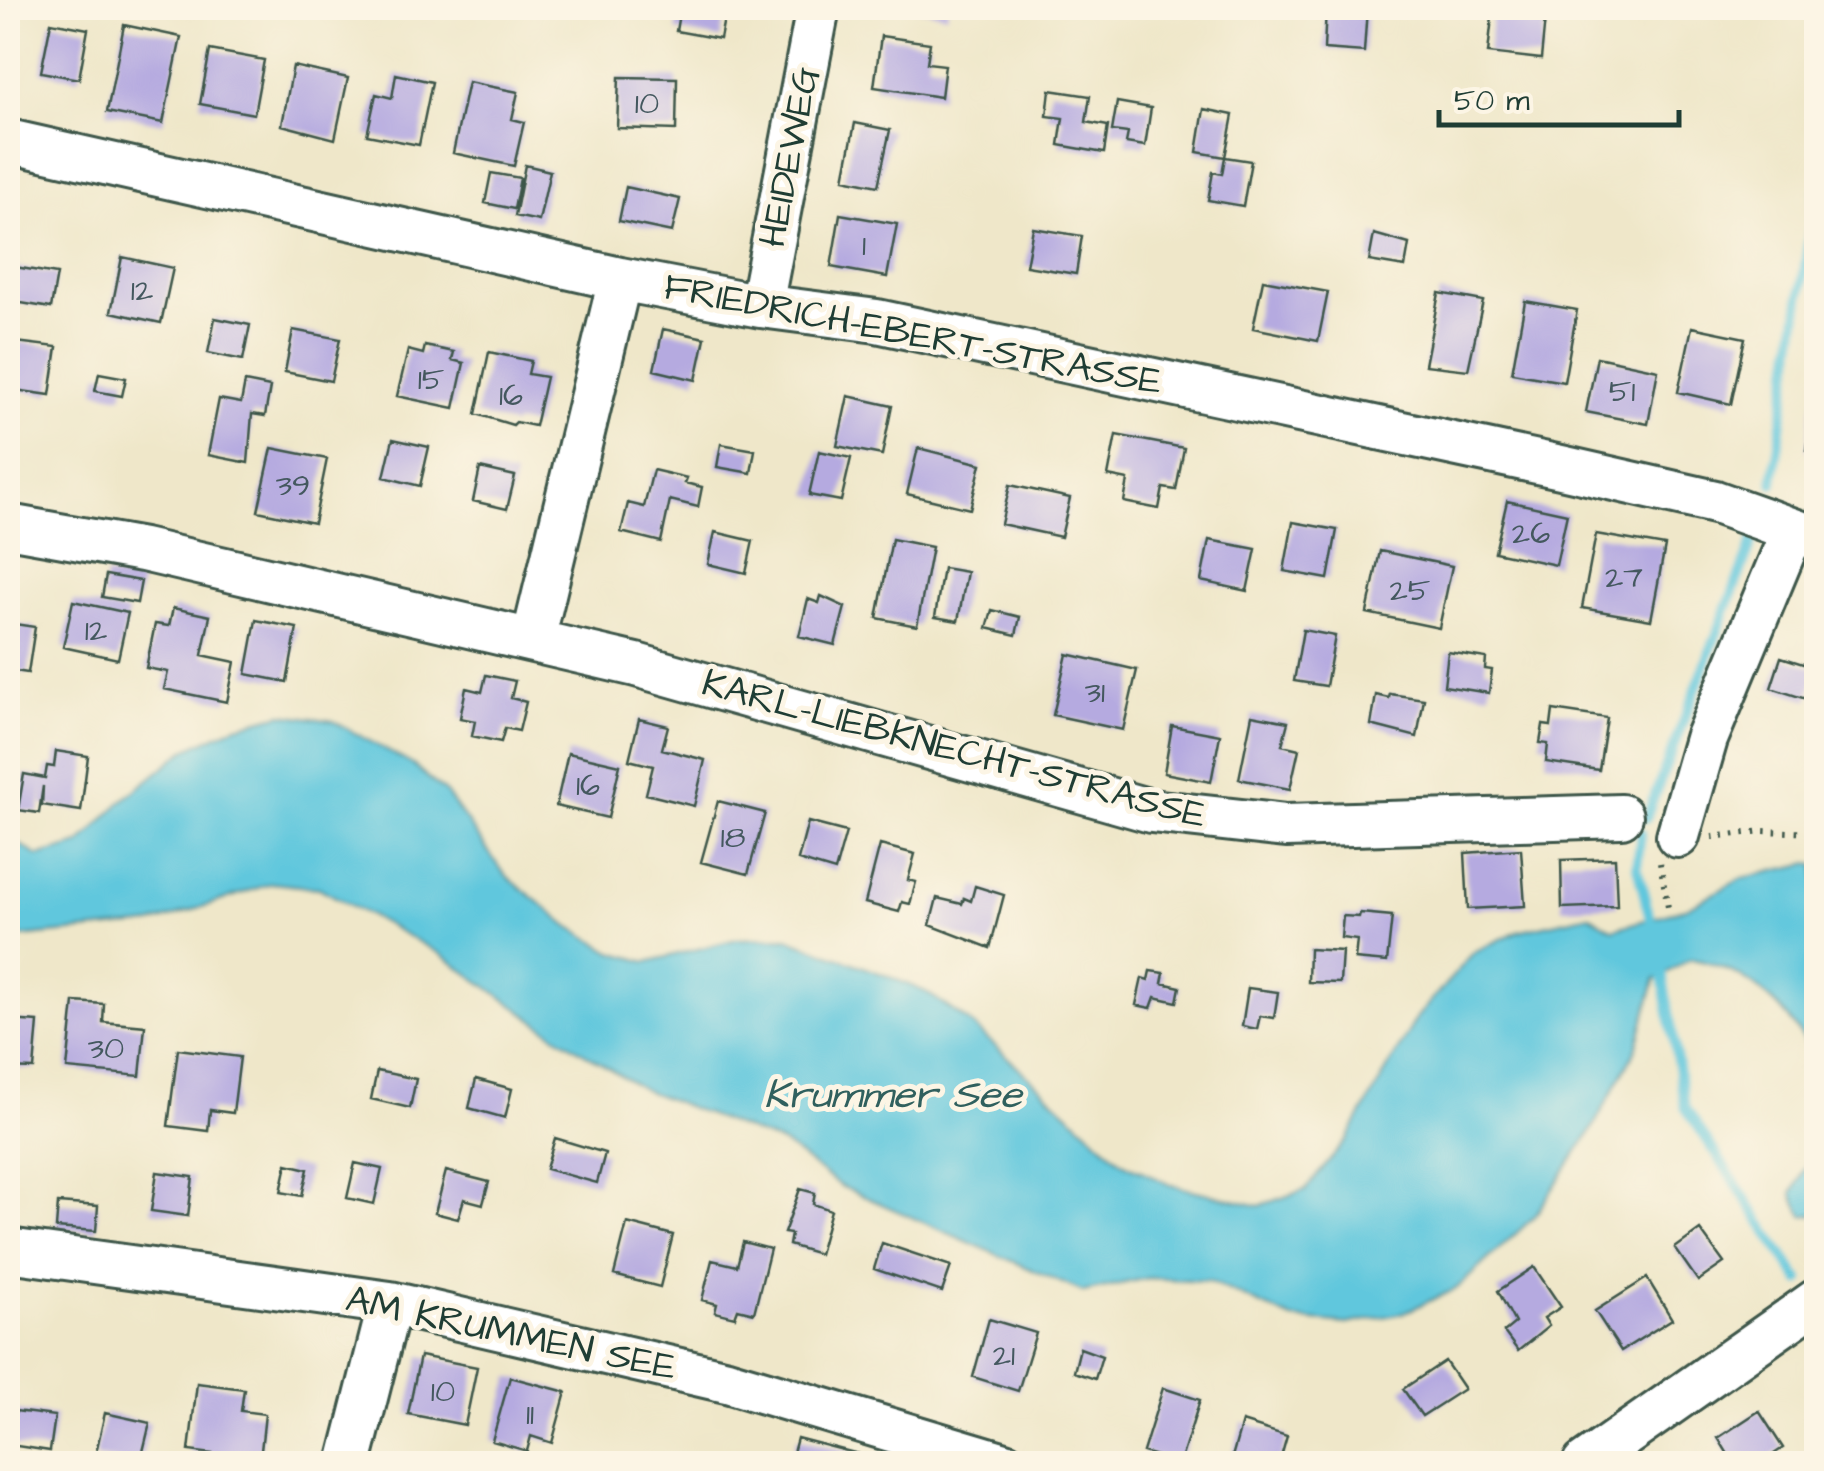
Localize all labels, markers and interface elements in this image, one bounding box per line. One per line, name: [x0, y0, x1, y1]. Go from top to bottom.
street label: HEIDEWEG: [747, 62, 833, 252]
scale bar: [1439, 65, 1679, 127]
text: 50 m: [1454, 80, 1530, 122]
house number: 10: [635, 81, 659, 126]
house number: 1: [862, 223, 866, 268]
street label: FRIEDRICH-EBERT-STRASSE: [660, 261, 1166, 409]
house number: 12: [131, 268, 153, 313]
house number: 15: [418, 357, 445, 402]
house number: 51: [1609, 369, 1635, 414]
house number: 16: [499, 373, 523, 418]
house number: 39: [276, 463, 310, 508]
house number: 26: [1512, 511, 1550, 556]
house number: 27: [1605, 555, 1643, 600]
house number: 25: [1390, 568, 1431, 613]
house number: 12: [85, 608, 107, 653]
street label: KARL-LIEBKNECHT-STRASSE: [696, 658, 1212, 842]
house number: 31: [1085, 670, 1105, 715]
house number: 16: [576, 763, 600, 808]
house number: 18: [721, 815, 745, 860]
house number: 30: [88, 1026, 124, 1071]
water label: Krummer See: [764, 1068, 1024, 1123]
street label: AM KRUMMEN SEE: [341, 1274, 681, 1394]
house number: 21: [993, 1333, 1015, 1378]
house number: 10: [431, 1369, 455, 1414]
house number: 11: [526, 1392, 534, 1437]

